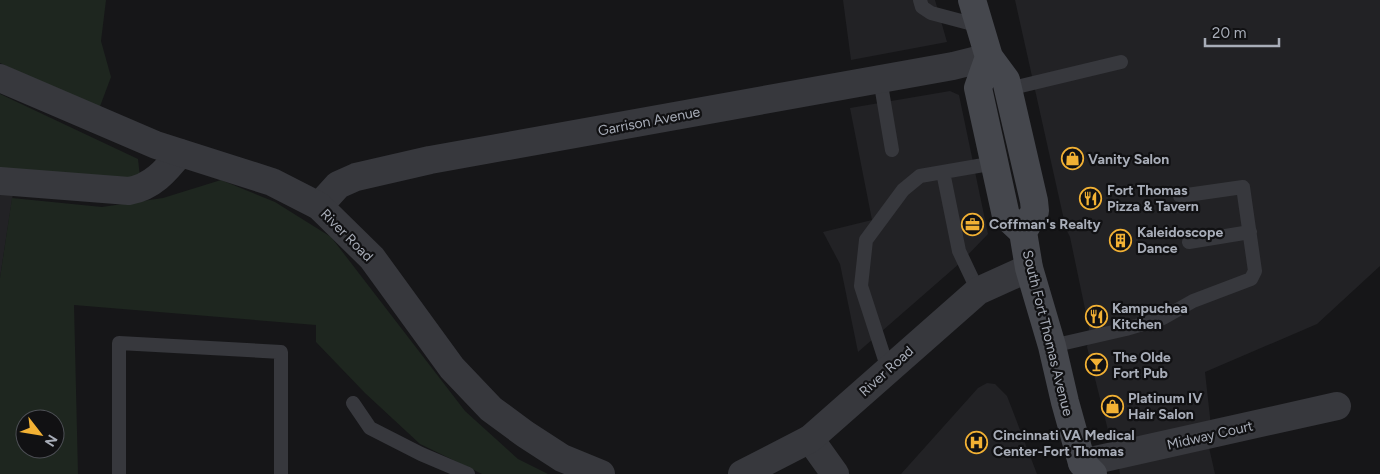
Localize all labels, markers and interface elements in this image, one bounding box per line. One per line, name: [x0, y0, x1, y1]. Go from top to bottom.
scale bar: [1205, 15, 1279, 47]
text: 20 m: [1212, 24, 1246, 42]
street label: Garrison Avenue: [597, 103, 702, 140]
shop icon: Vanity Salon: [1060, 147, 1084, 171]
place label: Vanity Salon: [1088, 151, 1169, 168]
place label: Fort Thomas Pizza & Tavern: [1107, 182, 1199, 215]
restaurant icon: Fort Thomas Pizza & Tavern: [1079, 186, 1103, 210]
street label: River Road: [317, 206, 376, 265]
office icon: Coffman's Realty: [961, 212, 985, 236]
place label: Coffman's Realty: [989, 216, 1102, 233]
place label: Kaleidoscope Dance: [1137, 224, 1223, 257]
building icon: Kaleidoscope Dance: [1109, 228, 1133, 252]
street label: South Fort Thomas Avenue: [1019, 248, 1076, 418]
place label: Kampuchea Kitchen: [1112, 300, 1188, 333]
restaurant icon: Kampuchea Kitchen: [1084, 304, 1108, 328]
street label: River Road: [856, 343, 917, 400]
place label: The Olde Fort Pub: [1113, 349, 1171, 382]
bar icon: The Olde Fort Pub: [1085, 353, 1109, 377]
place label: Platinum IV Hair Salon: [1128, 390, 1202, 423]
shop icon: Platinum IV Hair Salon: [1100, 394, 1124, 418]
north arrow: [15, 409, 65, 459]
street label: Midway Court: [1165, 417, 1255, 454]
place label: Cincinnati VA Medical Center-Fort Thomas: [993, 427, 1135, 460]
text: N: [41, 431, 61, 449]
hospital icon: Cincinnati VA Medical Center-Fort Thomas: [965, 431, 989, 455]

